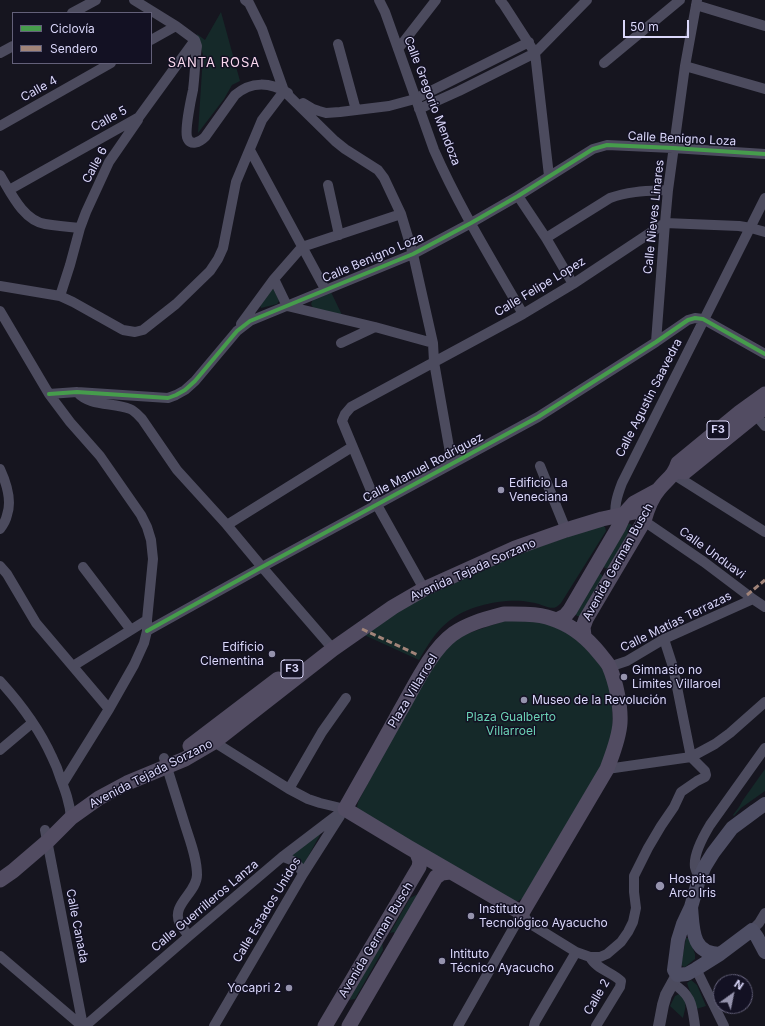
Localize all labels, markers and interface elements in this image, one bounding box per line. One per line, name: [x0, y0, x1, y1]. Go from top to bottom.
legend: [12, 12, 152, 64]
scale bar: [625, 12, 691, 38]
text: 50 m: [630, 19, 659, 34]
text: Ciclovía: [50, 21, 95, 36]
street label: Calle Gregorio Mendoza: [401, 34, 463, 168]
text: Sendero: [50, 41, 98, 56]
district label: SANTA ROSA: [168, 55, 260, 71]
street label: Calle 4: [18, 73, 60, 105]
street label: Calle 5: [88, 103, 130, 135]
street label: Calle Benigno Loza: [627, 129, 737, 149]
street label: Calle 6: [79, 144, 111, 186]
street label: Calle Nieves Linares: [641, 159, 667, 275]
street label: Calle Benigno Loza: [320, 230, 426, 286]
street label: Calle Felipe Lopez: [492, 254, 588, 320]
street label: Calle Agustin Saavedra: [613, 336, 685, 460]
road number: F3: [707, 421, 729, 439]
street label: Calle Manuel Rodriguez: [360, 430, 486, 506]
place label: Edificio La Veneciana: [509, 476, 568, 504]
marker: Edificio La Veneciana: [496, 485, 506, 495]
street label: Avenida German Busch: [580, 501, 656, 623]
street label: Calle Unduavi: [676, 524, 748, 582]
street label: Avenida Tejada Sorzano: [408, 536, 538, 604]
street label: Calle Matías Terrazas: [618, 589, 734, 655]
place label: Edificio Clementina: [200, 640, 264, 668]
marker: Edificio Clementina: [267, 649, 277, 659]
street label: Plaza Villarroel: [385, 651, 441, 731]
road number: F3: [281, 660, 303, 678]
place label: Gimnasio no Limites Villaroel: [632, 663, 721, 691]
marker: Gimnasio no Limites Villaroel: [619, 672, 629, 682]
place label: Museo de la Revolución: [532, 693, 667, 707]
marker: Museo de la Revolución: [519, 695, 529, 705]
park label: Plaza Gualberto Villarroel: [466, 710, 556, 738]
street label: Avenida Tejada Sorzano: [87, 737, 215, 811]
street label: Calle Estados Unidos: [230, 855, 304, 965]
street label: Calle Guerrilleros Lanza: [149, 857, 261, 955]
place label: Hospital Arco Iris: [669, 872, 716, 900]
street label: Avenida German Busch: [336, 880, 416, 1000]
marker: Hospital Arco Iris: [654, 880, 666, 892]
street label: Calle Canada: [63, 888, 91, 964]
place label: Instituto Tecnológico Ayacucho: [479, 902, 608, 930]
marker: Instituto Tecnológico Ayacucho: [466, 911, 476, 921]
place label: Intituto Técnico Ayacucho: [450, 947, 554, 975]
marker: Intituto Técnico Ayacucho: [437, 956, 447, 966]
north arrow: [713, 974, 753, 1014]
street label: Calle 2: [581, 977, 613, 1017]
text: N: [732, 977, 746, 993]
place label: Yocapri 2: [227, 981, 281, 995]
marker: Yocapri 2: [284, 983, 294, 993]

